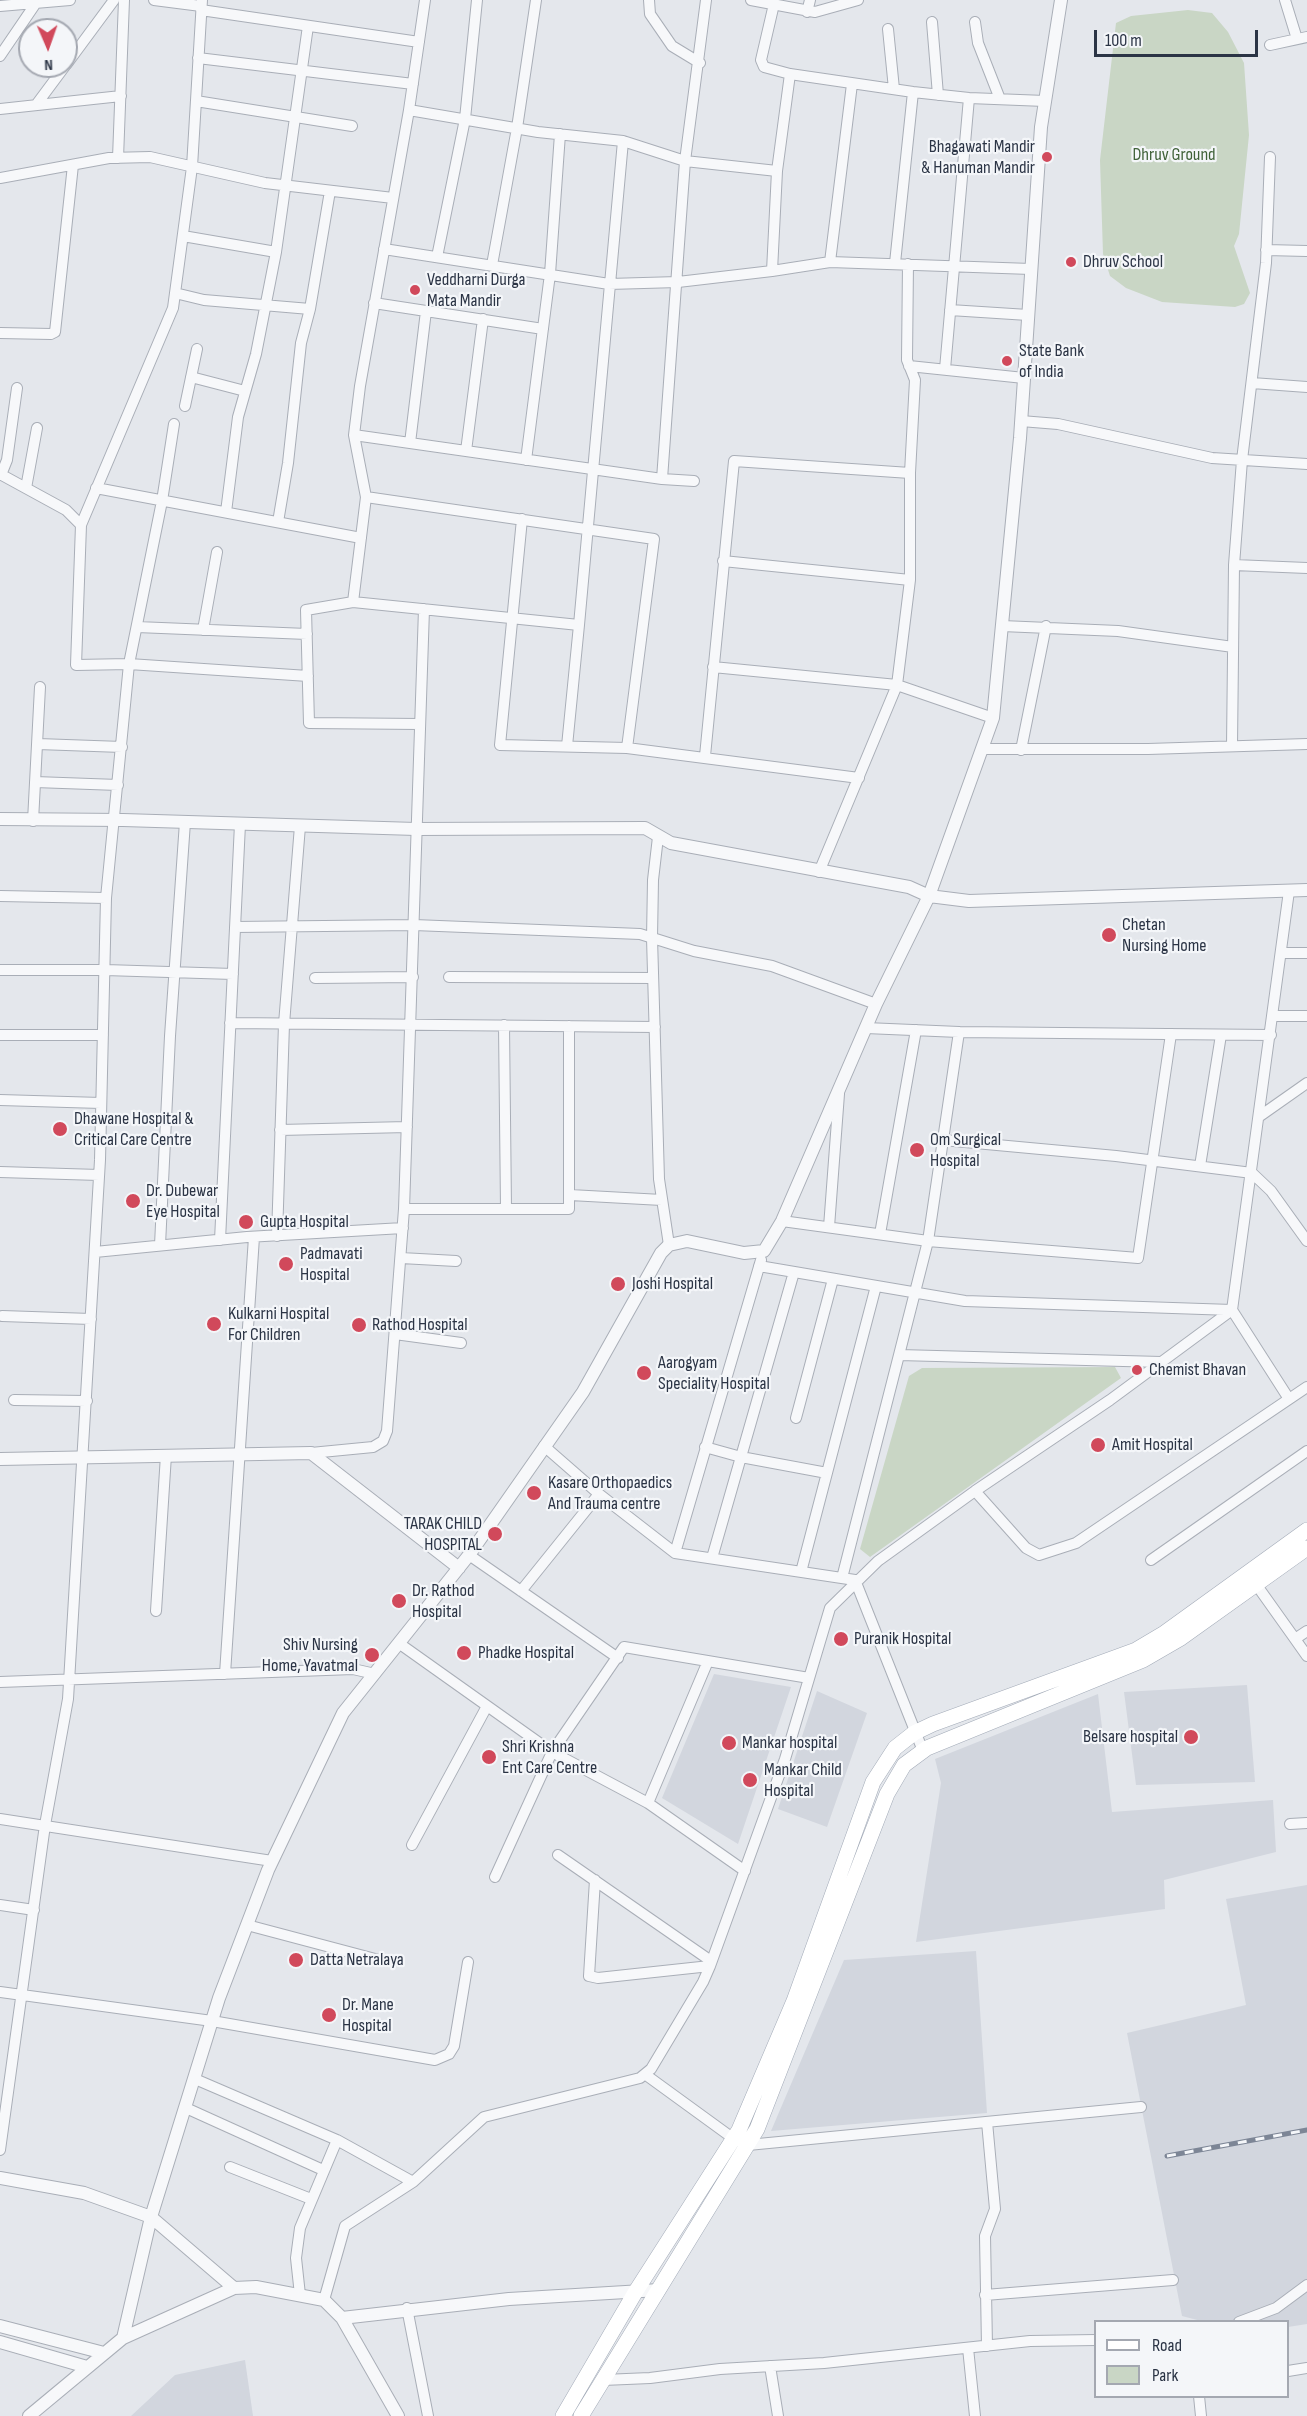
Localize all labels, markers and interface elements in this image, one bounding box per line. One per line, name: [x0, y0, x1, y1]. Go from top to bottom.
north arrow: [18, 18, 78, 78]
scale bar: [1097, 18, 1260, 56]
text: 100 m: [1105, 30, 1142, 51]
text: N: [44, 55, 53, 74]
place label: Bhagawati Mandir & Hanuman Mandir: [921, 136, 1035, 178]
park label: Dhruv Ground: [1132, 144, 1216, 166]
marker: Bhagawati Mandir & Hanuman Mandir: [1040, 150, 1054, 164]
place label: Dhruv School: [1083, 251, 1163, 273]
marker: Dhruv School: [1064, 255, 1078, 269]
place label: Veddharni Durga Mata Mandir: [427, 269, 525, 312]
marker: Veddharni Durga Mata Mandir: [408, 283, 422, 297]
place label: State Bank of India: [1019, 340, 1084, 382]
marker: State Bank of India: [1000, 354, 1014, 368]
place label: Chetan Nursing Home: [1122, 914, 1207, 956]
marker: Chetan Nursing Home: [1100, 926, 1118, 944]
place label: Dhawane Hospital & Critical Care Centre: [74, 1108, 194, 1150]
marker: Dhawane Hospital & Critical Care Centre: [51, 1120, 69, 1138]
place label: Om Surgical Hospital: [930, 1129, 1001, 1172]
marker: Om Surgical Hospital: [908, 1141, 926, 1159]
place label: Dr. Dubewar Eye Hospital: [146, 1180, 220, 1222]
marker: Dr. Dubewar Eye Hospital: [124, 1192, 142, 1210]
place label: Gupta Hospital: [260, 1211, 349, 1233]
marker: Gupta Hospital: [237, 1213, 255, 1231]
place label: Padmavati Hospital: [300, 1243, 363, 1286]
marker: Padmavati Hospital: [277, 1255, 295, 1273]
place label: Joshi Hospital: [632, 1273, 713, 1295]
marker: Joshi Hospital: [609, 1275, 627, 1293]
place label: Kulkarni Hospital For Children: [228, 1303, 329, 1346]
place label: Rathod Hospital: [372, 1314, 468, 1336]
marker: Kulkarni Hospital For Children: [205, 1315, 223, 1333]
marker: Rathod Hospital: [350, 1316, 368, 1334]
place label: Aarogyam Speciality Hospital: [658, 1352, 770, 1394]
place label: Chemist Bhavan: [1149, 1359, 1246, 1381]
marker: Chemist Bhavan: [1130, 1363, 1144, 1377]
marker: Aarogyam Speciality Hospital: [635, 1364, 653, 1382]
place label: Amit Hospital: [1112, 1434, 1193, 1456]
marker: Amit Hospital: [1089, 1436, 1107, 1454]
place label: Kasare Orthopaedics And Trauma centre: [548, 1472, 672, 1514]
marker: Kasare Orthopaedics And Trauma centre: [525, 1484, 543, 1502]
place label: TARAK CHILD HOSPITAL: [404, 1513, 482, 1556]
marker: TARAK CHILD HOSPITAL: [486, 1525, 504, 1543]
place label: Dr. Rathod Hospital: [412, 1580, 474, 1622]
marker: Dr. Rathod Hospital: [390, 1592, 408, 1610]
place label: Puranik Hospital: [854, 1628, 951, 1650]
marker: Puranik Hospital: [832, 1630, 850, 1648]
place label: Shiv Nursing Home, Yavatmal: [262, 1634, 358, 1676]
place label: Phadke Hospital: [478, 1642, 574, 1664]
marker: Phadke Hospital: [455, 1644, 473, 1662]
marker: Shiv Nursing Home, Yavatmal: [363, 1646, 381, 1664]
place label: Belsare hospital: [1083, 1726, 1178, 1748]
marker: Belsare hospital: [1182, 1728, 1200, 1746]
place label: Mankar hospital: [742, 1732, 837, 1754]
marker: Mankar hospital: [720, 1734, 738, 1752]
place label: Shri Krishna Ent Care Centre: [502, 1736, 597, 1778]
marker: Shri Krishna Ent Care Centre: [480, 1748, 498, 1766]
place label: Mankar Child Hospital: [764, 1759, 842, 1802]
marker: Mankar Child Hospital: [741, 1771, 759, 1789]
place label: Datta Netralaya: [310, 1949, 404, 1971]
marker: Datta Netralaya: [287, 1951, 305, 1969]
place label: Dr. Mane Hospital: [342, 1994, 394, 2036]
marker: Dr. Mane Hospital: [320, 2006, 338, 2024]
legend: [1094, 2320, 1289, 2398]
text: Road: [1152, 2335, 1182, 2356]
text: Park: [1152, 2365, 1178, 2386]

